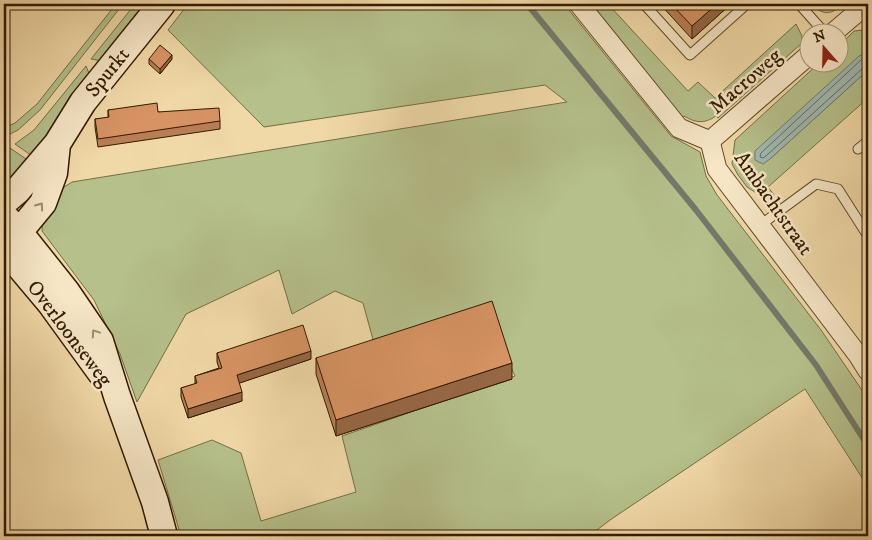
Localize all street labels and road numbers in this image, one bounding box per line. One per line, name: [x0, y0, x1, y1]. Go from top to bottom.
street label: Spurkt: [80, 42, 136, 103]
street label: Macroweg: [704, 43, 788, 120]
street label: Ambachtstraat: [728, 147, 819, 261]
street label: Overloonseweg: [21, 275, 118, 392]

